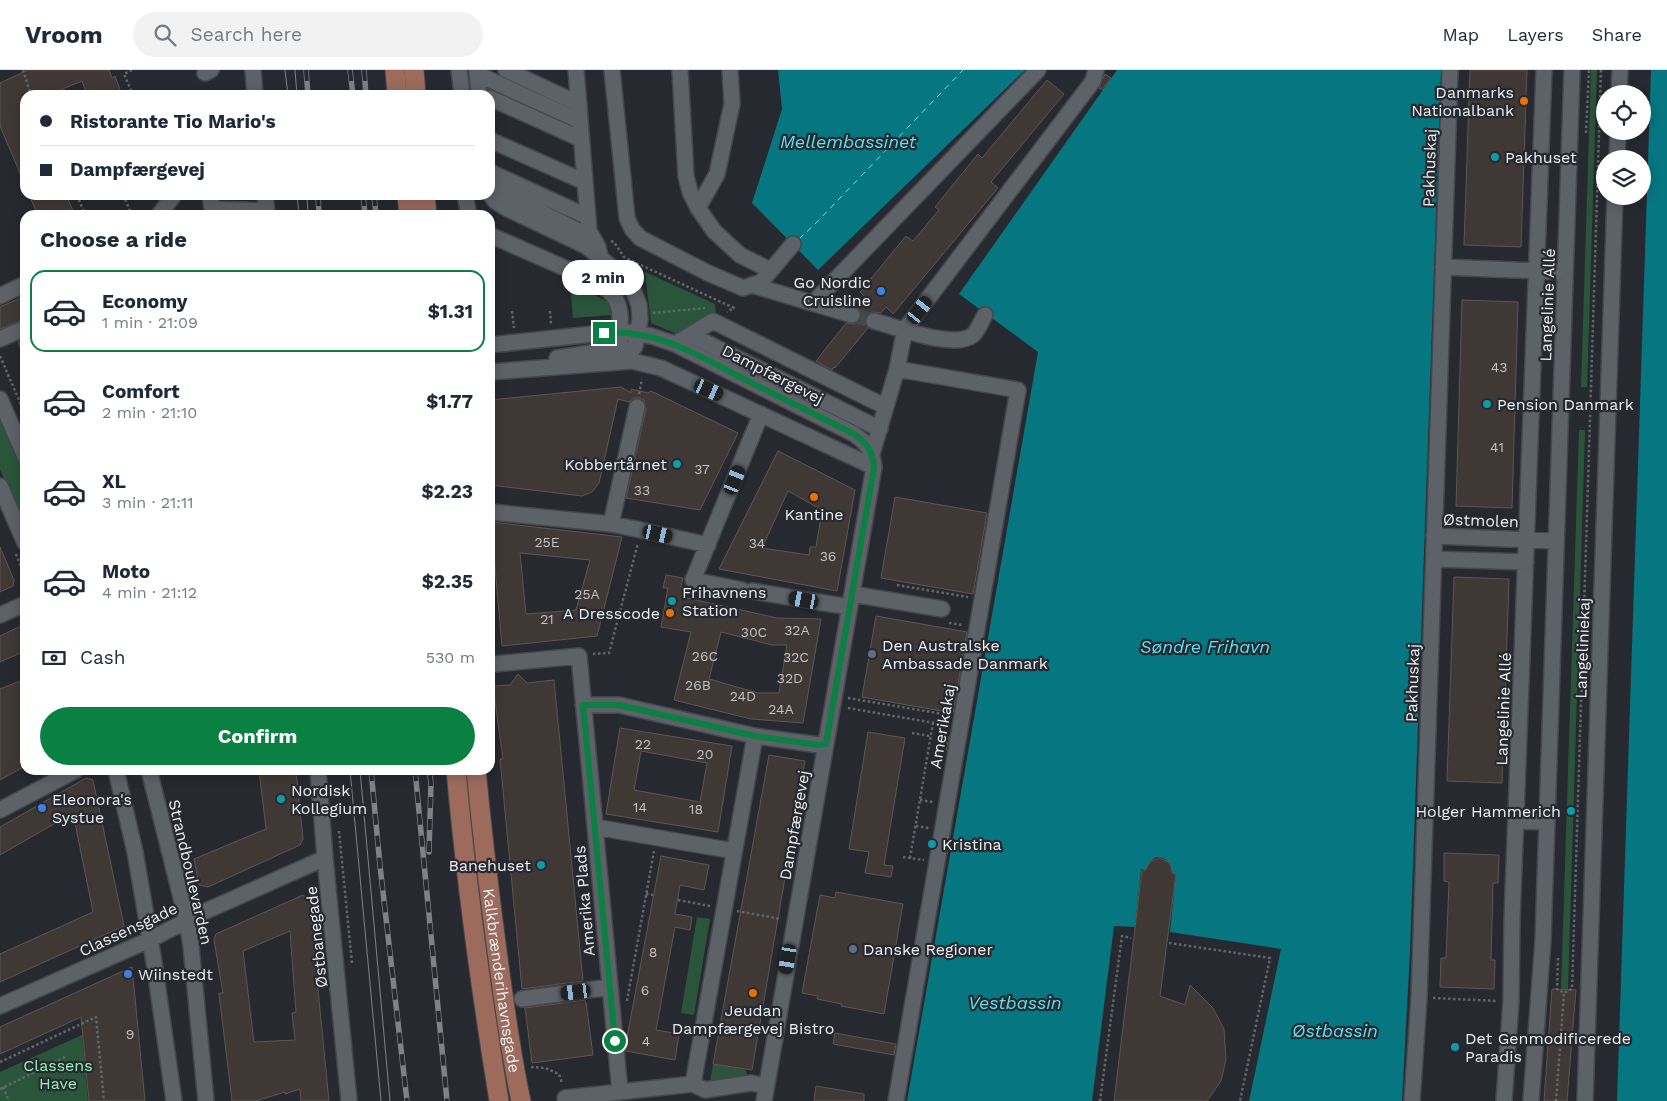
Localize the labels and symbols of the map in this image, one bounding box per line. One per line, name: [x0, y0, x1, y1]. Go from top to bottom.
place label: Danmarks Nationalbank: [1411, 83, 1514, 120]
marker: Danmarks Nationalbank: [1518, 95, 1530, 107]
street label: Pakhuskaj: [1419, 129, 1440, 207]
water label: Mellembassinet: [780, 131, 917, 152]
place label: Pakhuset: [1505, 148, 1577, 167]
marker: Pakhuset: [1489, 151, 1501, 163]
street label: Langelinie Allé: [1536, 248, 1559, 362]
callout: 2 min: [563, 260, 645, 296]
place label: Go Nordic Cruisline: [794, 273, 871, 310]
marker: Go Nordic Cruisline: [875, 285, 887, 297]
car: [904, 294, 935, 326]
route end: [593, 322, 615, 344]
street label: Dampfærgevej: [719, 341, 827, 408]
house number: 43: [1491, 359, 1507, 375]
car: [692, 377, 725, 403]
place label: Pension Danmark: [1497, 395, 1634, 414]
marker: Pension Danmark: [1481, 398, 1493, 410]
house number: 41: [1490, 439, 1504, 455]
place label: Kobbertårnet: [564, 455, 667, 474]
marker: Kobbertårnet: [671, 458, 683, 470]
house number: 37: [694, 461, 710, 477]
car: [722, 463, 747, 497]
house number: 33: [634, 482, 650, 498]
marker: Kantine: [808, 491, 820, 503]
place label: Kantine: [784, 505, 844, 524]
street label: Østmolen: [1443, 510, 1519, 531]
car: [641, 523, 674, 545]
house number: 25E: [534, 534, 560, 550]
house number: 34: [749, 535, 765, 551]
house number: 36: [820, 548, 836, 564]
place label: Frihavnens Station: [682, 583, 766, 620]
house number: 25A: [574, 586, 600, 602]
car: [787, 590, 820, 610]
marker: Frihavnens Station: [666, 595, 678, 607]
street label: Langeliniekaj: [1571, 597, 1594, 699]
place label: A Dresscode: [563, 604, 660, 623]
marker: A Dresscode: [664, 607, 676, 619]
house number: 21: [540, 611, 554, 627]
house number: 32A: [784, 622, 810, 638]
house number: 30C: [741, 624, 767, 640]
place label: Den Australske Ambassade Danmark: [882, 636, 1048, 673]
water label: Søndre Frihavn: [1140, 636, 1270, 657]
street label: Pakhuskaj: [1402, 644, 1423, 722]
house number: 26C: [692, 648, 718, 664]
marker: Den Australske Ambassade Danmark: [866, 648, 878, 660]
house number: 32C: [783, 649, 809, 665]
street label: Langelinie Allé: [1492, 652, 1515, 766]
house number: 32D: [777, 670, 803, 686]
house number: 26B: [685, 677, 711, 693]
street label: Amerikakaj: [926, 682, 959, 770]
house number: 24D: [730, 688, 756, 704]
house number: 24A: [768, 701, 794, 717]
house number: 22: [635, 736, 651, 752]
house number: 20: [697, 746, 713, 762]
street label: Dampfærgevej: [775, 769, 814, 882]
place label: Nordisk Kollegium: [291, 781, 367, 818]
place label: Eleonora's Systue: [52, 790, 132, 827]
marker: Nordisk Kollegium: [275, 793, 287, 805]
street label: Strandboulevarden: [165, 798, 216, 946]
house number: 14: [633, 799, 647, 815]
house number: 18: [689, 801, 703, 817]
marker: Eleonora's Systue: [36, 802, 48, 814]
place label: Holger Hammerich: [1415, 802, 1561, 821]
marker: Holger Hammerich: [1565, 805, 1577, 817]
place label: Kristina: [942, 835, 1002, 854]
marker: Kristina: [926, 838, 938, 850]
street label: Amerika Plads: [570, 845, 599, 957]
place label: Banehuset: [448, 856, 531, 875]
marker: Banehuset: [535, 859, 547, 871]
street label: Østbanegade: [302, 885, 331, 989]
street label: Kalkbrænderihavnsgade: [479, 887, 524, 1074]
street label: Classensgade: [76, 898, 180, 961]
place label: Danske Regioner: [863, 940, 994, 959]
car: [778, 943, 797, 975]
marker: Danske Regioner: [847, 943, 859, 955]
house number: 8: [649, 944, 657, 960]
place label: Wiinstedt: [138, 965, 213, 984]
marker: Wiinstedt: [122, 968, 134, 980]
house number: 6: [641, 982, 649, 998]
car: [560, 983, 591, 1001]
marker: Jeudan Dampfærgevej Bistro: [747, 987, 759, 999]
water label: Vestbassin: [968, 992, 1062, 1013]
place label: Jeudan Dampfærgevej Bistro: [672, 1001, 834, 1038]
water label: Østbassin: [1292, 1020, 1378, 1041]
house number: 9: [126, 1026, 134, 1042]
place label: Det Genmodificerede Paradis: [1465, 1029, 1631, 1066]
route start: [604, 1030, 626, 1052]
house number: 4: [642, 1033, 650, 1049]
marker: Det Genmodificerede Paradis: [1449, 1041, 1461, 1053]
park label: Classens Have: [23, 1056, 93, 1093]

